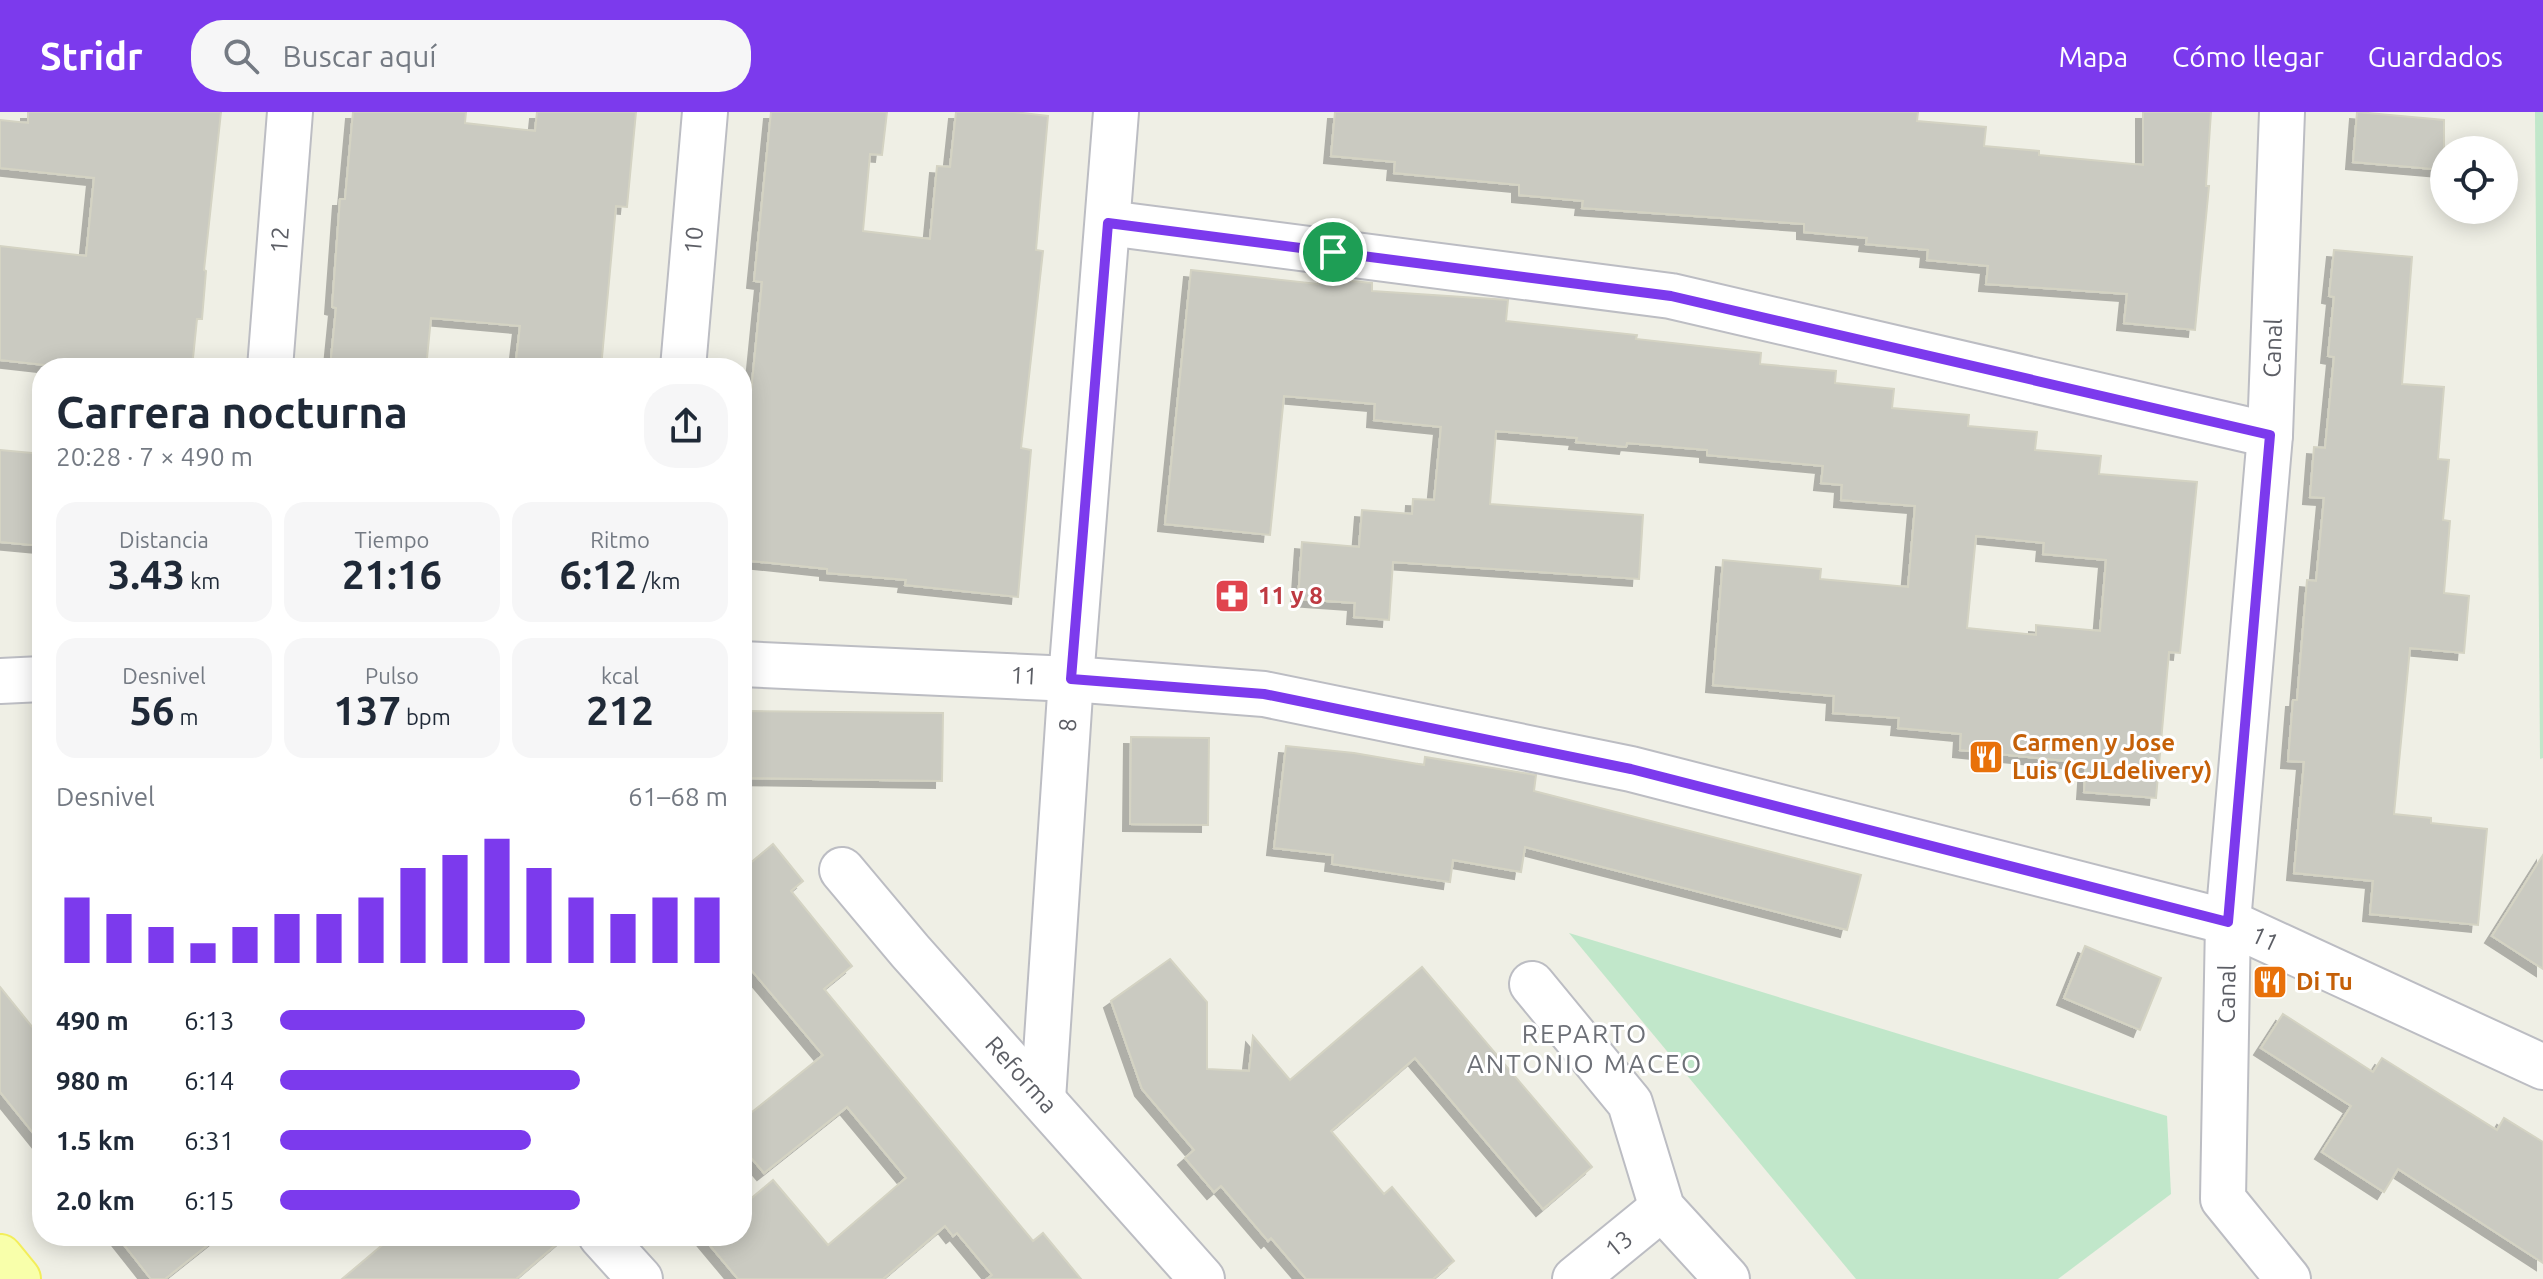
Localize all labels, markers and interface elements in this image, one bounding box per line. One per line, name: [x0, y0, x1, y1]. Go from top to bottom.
search box: [191, 20, 751, 92]
icon: search: [219, 34, 263, 78]
text: Stridr: [40, 35, 143, 77]
text: Buscar aquí: [283, 39, 437, 73]
text: Mapa: [2059, 41, 2128, 72]
text: Cómo llegar: [2172, 41, 2324, 72]
text: Guardados: [2368, 41, 2503, 72]
map controls: [2430, 136, 2518, 224]
button: locate: [2430, 136, 2518, 224]
pin: [1299, 218, 1367, 286]
street label: 10: [679, 225, 708, 255]
street label: 12: [265, 226, 294, 254]
icon: arrive: [1311, 230, 1355, 274]
street label: Canal: [2258, 318, 2287, 378]
button: share: [644, 384, 728, 468]
text: Carrera nocturna: [56, 387, 408, 436]
text: 20:28 · 7 × 490 m: [56, 442, 253, 471]
text: Distancia: [119, 527, 209, 552]
text: Tiempo: [355, 527, 429, 552]
text: Ritmo: [590, 527, 650, 552]
text: 3.43: [108, 552, 185, 597]
text: 21:16: [342, 552, 442, 597]
text: 6:12: [560, 552, 637, 597]
text: km: [185, 568, 220, 593]
text: /km: [637, 568, 680, 593]
pharmacy icon: 11 y 8: [1213, 577, 1251, 615]
place label: 11 y 8: [1258, 582, 1323, 609]
street label: 11: [1010, 661, 1038, 690]
text: Desnivel: [122, 663, 206, 688]
text: Pulso: [365, 663, 419, 688]
text: kcal: [601, 663, 639, 688]
text: 56: [129, 688, 175, 733]
text: 137: [333, 688, 401, 733]
text: 212: [586, 688, 654, 733]
text: m: [175, 704, 199, 729]
text: bpm: [401, 704, 451, 729]
street label: 8: [1054, 717, 1081, 733]
place label: Carmen y Jose Luis (CJLdelivery): [2012, 729, 2212, 784]
restaurant icon: Carmen y Jose Luis (CJLdelivery): [1967, 738, 2005, 776]
text: Desnivel: [56, 782, 155, 811]
text: 61–68 m: [628, 782, 728, 811]
street label: 11: [2247, 921, 2283, 957]
restaurant icon: Di Tu: [2251, 963, 2289, 1001]
street label: Canal: [2212, 964, 2241, 1024]
place label: Di Tu: [2296, 968, 2353, 995]
text: 490 m: [56, 1006, 129, 1035]
text: 6:13: [184, 1006, 234, 1035]
district label: REPARTO ANTONIO MACEO: [1467, 1019, 1703, 1078]
street label: Reforma: [980, 1031, 1063, 1118]
text: 980 m: [56, 1066, 129, 1095]
text: 6:14: [184, 1066, 234, 1095]
text: 1.5 km: [56, 1126, 135, 1155]
text: 6:31: [184, 1126, 234, 1155]
text: 2.0 km: [56, 1186, 135, 1215]
text: 6:15: [184, 1186, 234, 1215]
street label: 13: [1600, 1225, 1638, 1263]

